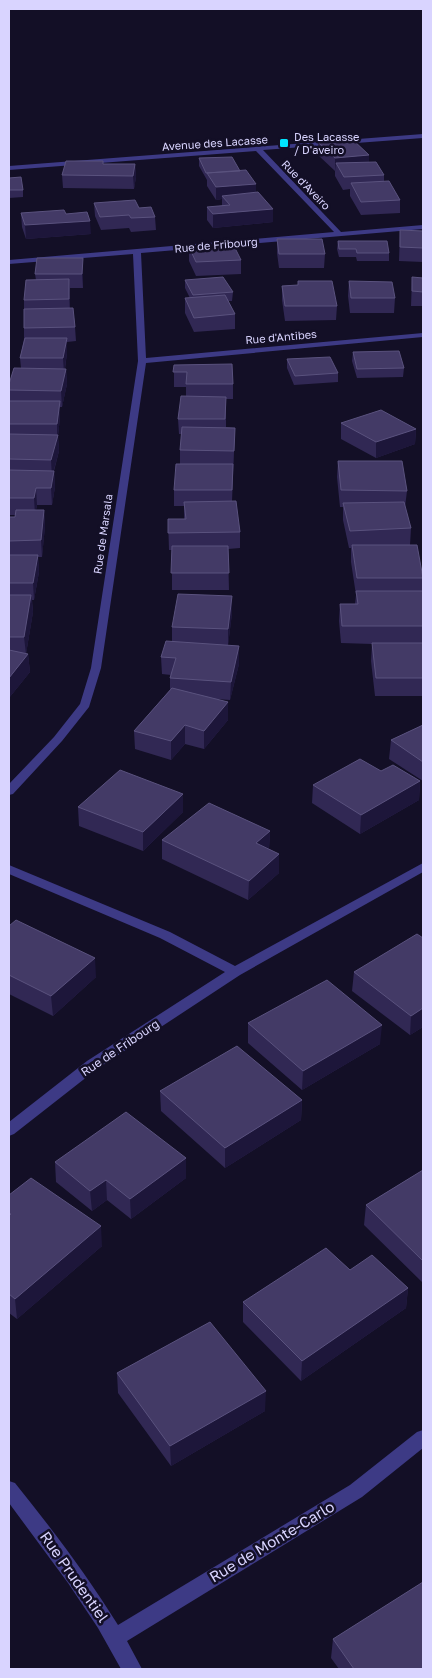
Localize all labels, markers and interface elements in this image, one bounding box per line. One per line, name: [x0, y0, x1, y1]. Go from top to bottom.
place label: Des Lacasse / D'aveiro: [294, 130, 360, 156]
street label: Avenue des Lacasse: [162, 132, 268, 153]
marker: Des Lacasse / D'aveiro: [278, 137, 290, 149]
street label: Rue d'Aveiro: [279, 157, 334, 213]
street label: Rue de Fribourg: [174, 234, 258, 255]
street label: Rue d'Antibes: [245, 327, 317, 346]
street label: Rue de Marsala: [90, 493, 115, 575]
street label: Rue de Fribourg: [78, 1016, 162, 1079]
street label: Rue de Monte-Carlo: [206, 1497, 337, 1586]
street label: Rue Prudentiel: [37, 1528, 113, 1625]

